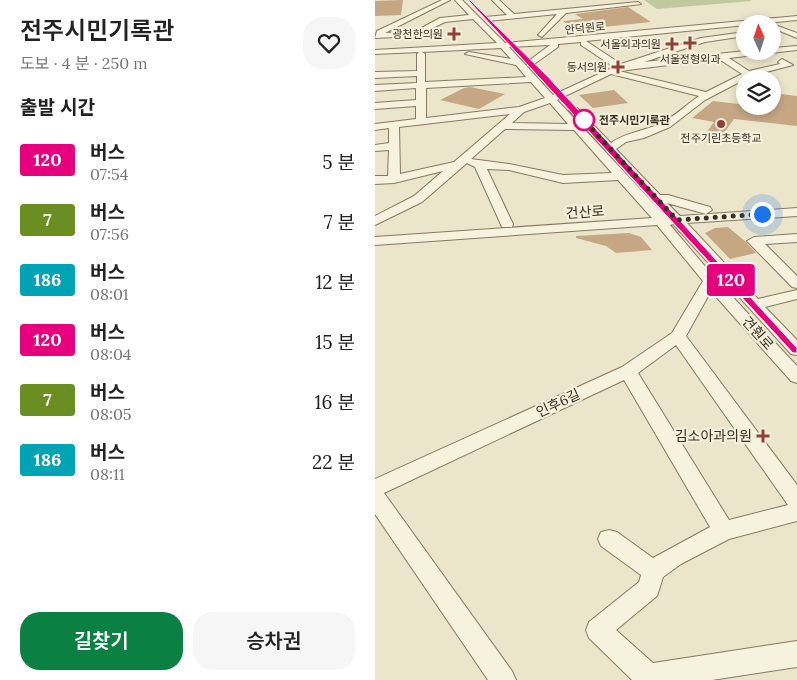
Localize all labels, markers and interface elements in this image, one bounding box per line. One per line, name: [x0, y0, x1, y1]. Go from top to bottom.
text: 전주시민기록관: [20, 15, 175, 46]
north arrow: [736, 15, 781, 60]
map controls: [736, 15, 781, 115]
button: heart: [303, 17, 355, 69]
street label: 안덕원로: [564, 19, 606, 37]
place label: 광천한의원: [392, 27, 443, 41]
marker: 광천한의원: [447, 27, 461, 41]
marker: 서울정형외과: [683, 36, 697, 50]
place label: 서울외과의원: [600, 37, 661, 51]
marker: 서울외과의원: [665, 37, 679, 51]
place label: 서울정형외과: [660, 52, 720, 66]
text: 도보 · 4 분 · 250 m: [20, 53, 148, 73]
place label: 동서의원: [567, 60, 607, 74]
marker: 동서의원: [611, 60, 625, 74]
button: layers: [736, 70, 781, 115]
text: 출발 시간: [20, 95, 95, 119]
marker: 전주시민기록관: [573, 109, 595, 131]
place label: 전주시민기록관: [599, 113, 670, 127]
marker: 전주기린초등학교: [715, 118, 727, 130]
place label: 전주기린초등학교: [681, 131, 761, 145]
text: 버스: [90, 140, 125, 164]
text: 120: [33, 148, 62, 171]
text: 5 분: [322, 150, 355, 174]
text: 07:54: [90, 164, 128, 184]
text: 버스: [90, 200, 125, 224]
street label: 건산로: [565, 202, 605, 222]
your location: [750, 202, 775, 227]
text: 7: [43, 208, 52, 231]
text: 7 분: [324, 210, 355, 234]
text: 07:56: [90, 224, 129, 244]
text: 버스: [90, 260, 125, 284]
line badge: 120: [702, 264, 760, 296]
text: 186: [34, 268, 61, 291]
text: 120: [717, 268, 745, 291]
text: 12 분: [315, 270, 355, 294]
text: 08:01: [90, 284, 129, 304]
street label: 견훤로: [738, 313, 778, 353]
text: 버스: [90, 320, 125, 344]
text: 120: [33, 328, 62, 351]
text: 15 분: [315, 330, 355, 354]
text: 08:04: [90, 344, 132, 364]
text: 버스: [90, 380, 125, 404]
street label: 인후6길: [533, 385, 583, 421]
text: 7: [43, 388, 52, 411]
text: 16 분: [315, 390, 355, 414]
text: 08:05: [90, 404, 132, 424]
place label: 김소아과의원: [675, 427, 752, 445]
marker: 김소아과의원: [756, 429, 770, 443]
text: 버스: [90, 440, 125, 464]
text: 186: [34, 448, 61, 471]
text: 22 분: [312, 450, 355, 474]
text: 08:11: [90, 464, 125, 484]
button: 길찾기: [20, 612, 183, 670]
button: 승차권: [193, 612, 355, 670]

